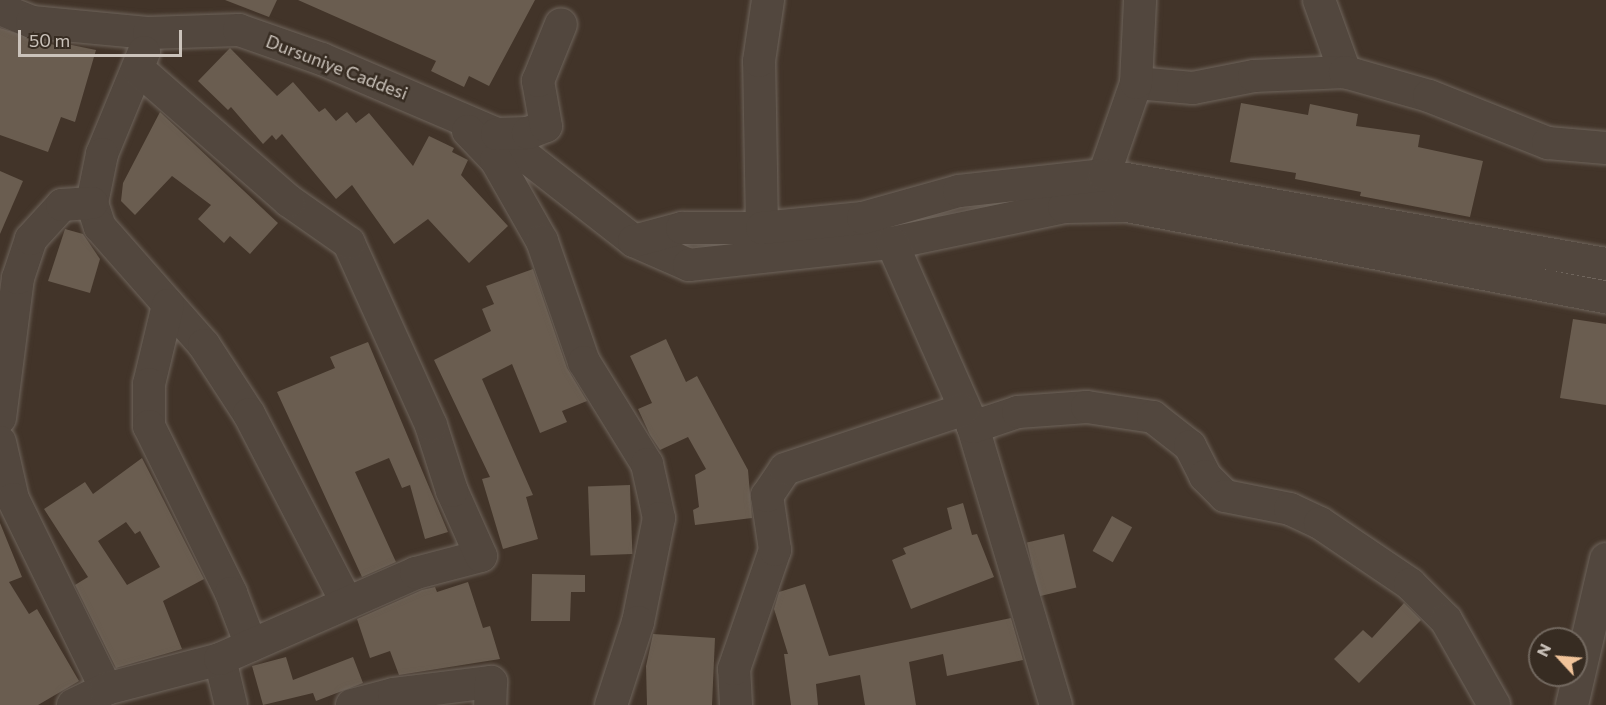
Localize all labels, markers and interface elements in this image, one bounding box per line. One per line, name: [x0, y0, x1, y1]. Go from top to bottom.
scale bar: [21, 18, 184, 56]
text: 50 m: [29, 29, 70, 51]
street label: Dursuniye Caddesi: [263, 30, 411, 104]
north arrow: [1528, 627, 1588, 687]
text: N: [1532, 640, 1554, 659]

